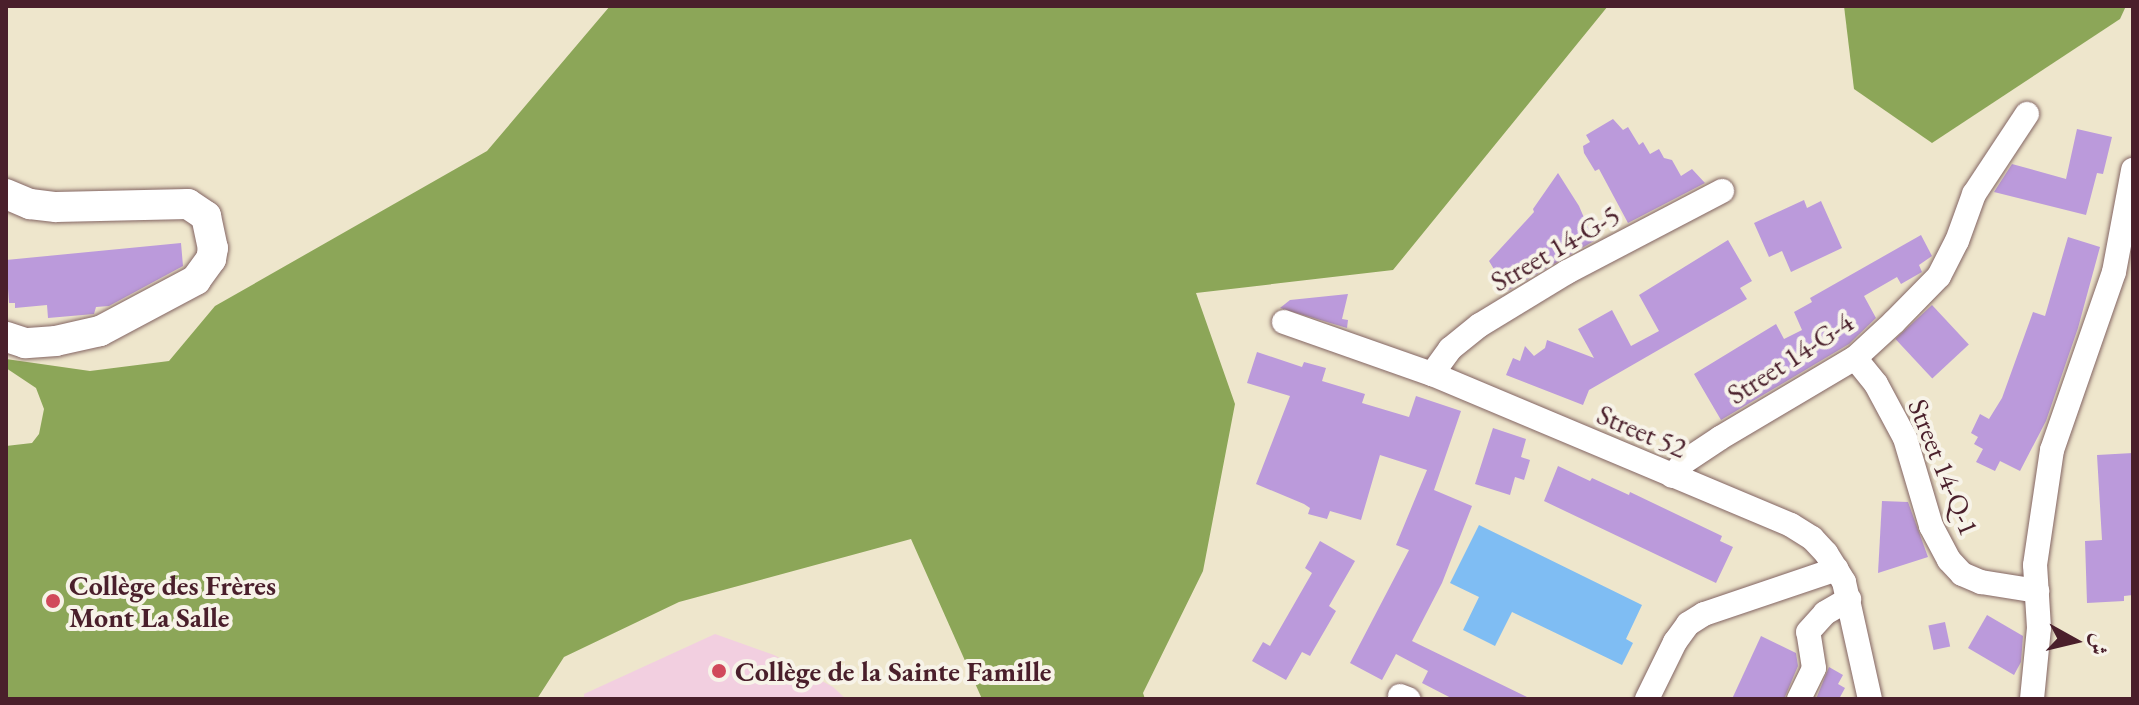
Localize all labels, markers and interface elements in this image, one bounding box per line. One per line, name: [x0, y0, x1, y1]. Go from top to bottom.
street label: Street 14-G-5: [1485, 198, 1625, 298]
street label: Street 14-G-4: [1721, 305, 1859, 411]
street label: Street 14-Q-1: [1901, 394, 1987, 540]
street label: Street 52: [1592, 397, 1692, 465]
place label: Collège des Frères Mont La Salle: [69, 568, 276, 634]
marker: Collège des Frères Mont La Salle: [44, 592, 62, 610]
north arrow: [2035, 601, 2115, 681]
text: ش: [2083, 632, 2115, 657]
place label: Collège de la Sainte Famille: [735, 654, 1052, 688]
marker: Collège de la Sainte Famille: [710, 662, 728, 680]

